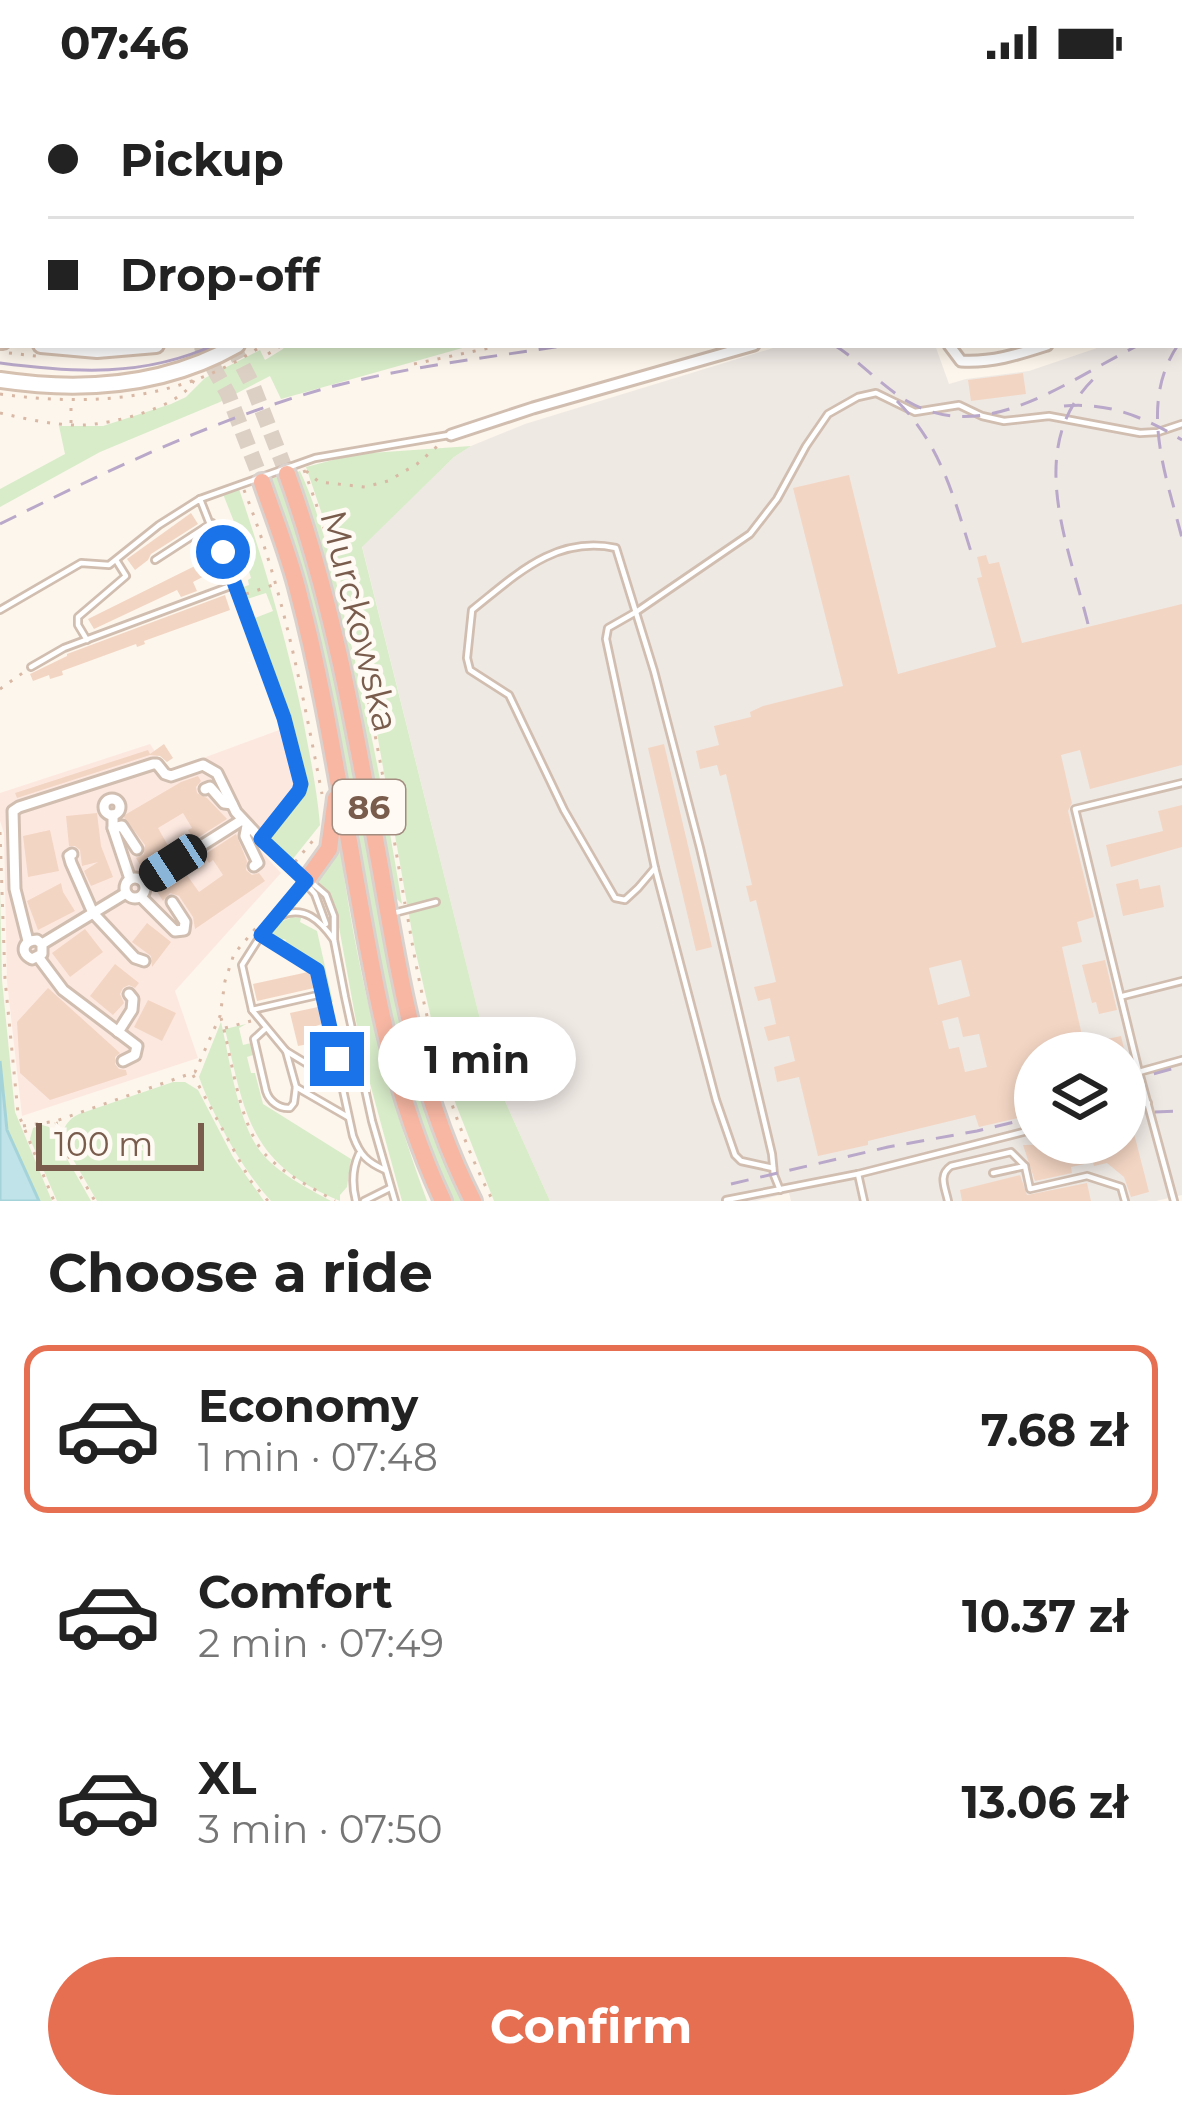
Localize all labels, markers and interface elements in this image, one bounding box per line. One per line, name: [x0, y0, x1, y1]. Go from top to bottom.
text: 07:46: [60, 15, 189, 70]
text: Pickup: [120, 132, 284, 187]
text: Drop-off: [120, 247, 320, 302]
street label: Murckowska: [311, 506, 409, 736]
route start: [196, 525, 250, 579]
road number: 86: [333, 780, 405, 834]
car: [133, 828, 213, 898]
callout: 1 min: [379, 1017, 577, 1101]
route end: [310, 1032, 364, 1086]
map controls: [1014, 1032, 1146, 1164]
button: layers: [1014, 1032, 1146, 1164]
text: 1 min: [424, 1035, 530, 1083]
scale bar: [36, 1117, 204, 1170]
text: 100 m: [54, 1124, 153, 1164]
text: Choose a ride: [48, 1240, 433, 1306]
icon: car: [54, 1375, 162, 1483]
text: Economy: [198, 1378, 418, 1433]
text: 7.68 zł: [981, 1402, 1128, 1457]
text: 1 min · 07:48: [198, 1433, 438, 1481]
icon: car: [54, 1561, 162, 1669]
text: Comfort: [198, 1564, 393, 1619]
text: 10.37 zł: [962, 1588, 1128, 1643]
text: 2 min · 07:49: [198, 1619, 444, 1667]
icon: car: [54, 1747, 162, 1855]
text: XL: [198, 1750, 256, 1805]
text: 13.06 zł: [961, 1774, 1128, 1829]
text: 3 min · 07:50: [198, 1805, 443, 1853]
button: Confirm: [48, 1957, 1134, 2095]

